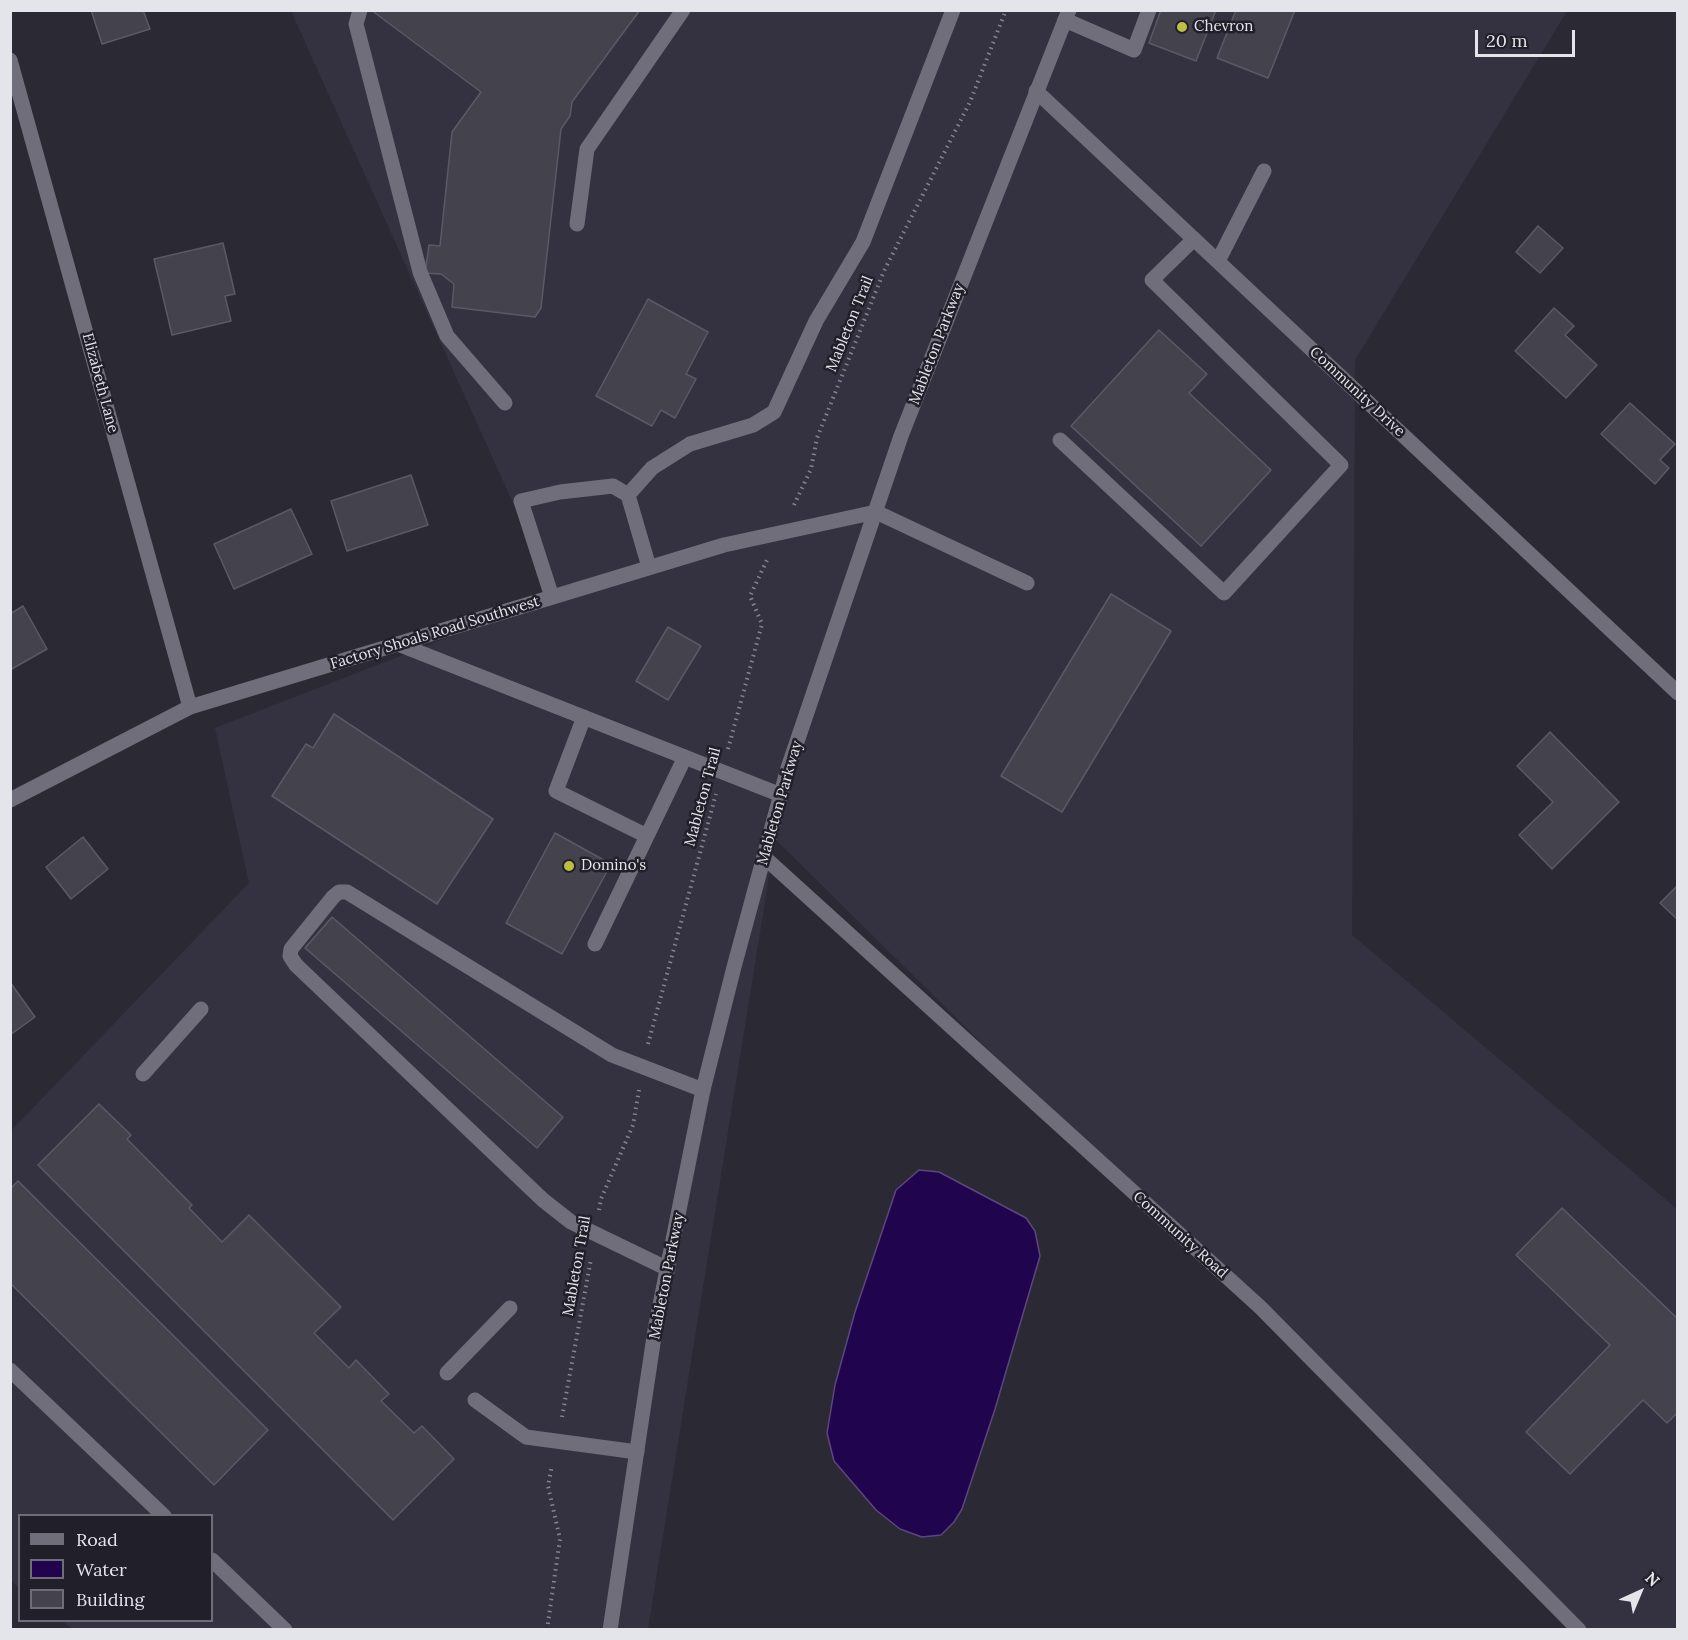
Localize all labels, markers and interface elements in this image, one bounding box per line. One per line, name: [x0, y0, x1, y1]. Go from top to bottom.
place label: Chevron: [1194, 18, 1253, 36]
scale bar: [1478, 18, 1578, 56]
marker: Chevron: [1175, 20, 1189, 34]
text: 20 m: [1486, 29, 1528, 52]
street label: Mableton Trail: [823, 273, 877, 375]
street label: Mableton Parkway: [906, 281, 968, 407]
street label: Elizabeth Lane: [78, 331, 122, 435]
street label: Community Drive: [1306, 343, 1408, 441]
street label: Factory Shoals Road Southwest: [328, 593, 542, 673]
street label: Mableton Parkway: [754, 739, 806, 867]
street label: Mableton Trail: [681, 746, 725, 848]
place label: Domino's: [581, 857, 646, 875]
marker: Domino's: [562, 859, 576, 873]
street label: Community Road: [1129, 1188, 1231, 1282]
street label: Mableton Parkway: [646, 1211, 688, 1341]
street label: Mableton Trail: [559, 1214, 595, 1318]
legend: [18, 1514, 213, 1622]
text: Road: [76, 1528, 118, 1551]
text: Water: [76, 1558, 127, 1581]
north arrow: [1610, 1562, 1670, 1622]
text: N: [1641, 1568, 1664, 1591]
text: Building: [76, 1588, 144, 1611]

